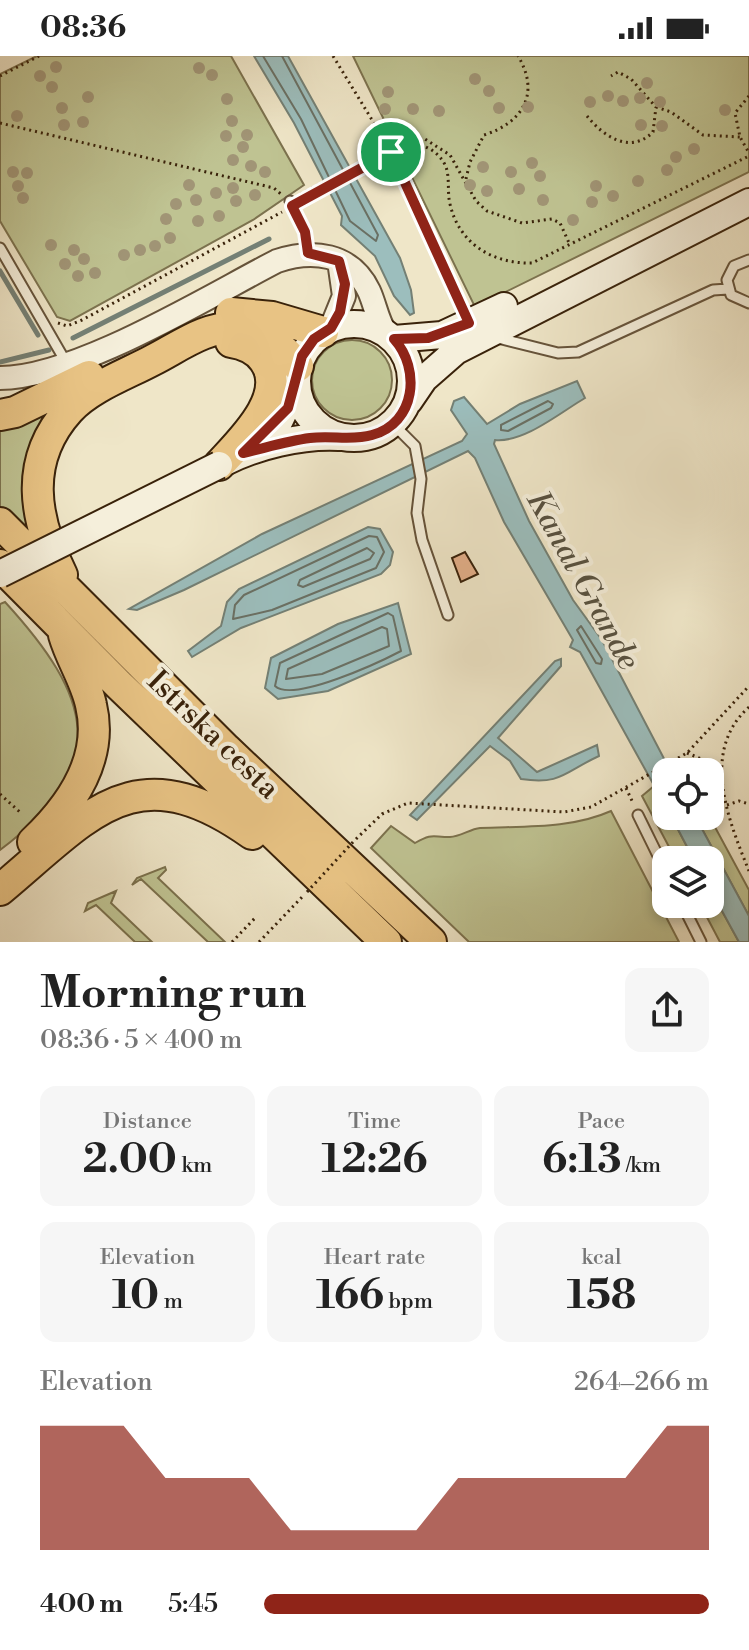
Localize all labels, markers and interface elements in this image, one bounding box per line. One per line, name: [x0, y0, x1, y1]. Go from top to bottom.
text: 08:36: [40, 9, 126, 47]
pin: [357, 118, 425, 186]
icon: arrive: [369, 130, 413, 174]
water label: Kanal Grande: [517, 483, 649, 677]
street label: Istrska cesta: [139, 662, 288, 808]
map controls: [652, 758, 724, 918]
button: locate: [652, 758, 724, 830]
button: layers: [652, 846, 724, 918]
text: Morning run: [40, 966, 306, 1021]
button: share: [625, 968, 709, 1052]
text: 08:36 · 5 × 400 m: [40, 1024, 242, 1056]
text: Distance: [103, 1108, 192, 1135]
text: Time: [348, 1108, 401, 1135]
text: Pace: [578, 1108, 625, 1135]
text: 2.00: [83, 1135, 177, 1185]
text: 12:26: [321, 1135, 428, 1185]
text: 6:13: [542, 1135, 621, 1185]
text: km: [177, 1152, 212, 1179]
text: /km: [621, 1152, 661, 1179]
text: Elevation: [100, 1244, 195, 1271]
text: Heart rate: [324, 1244, 425, 1271]
text: kcal: [582, 1244, 621, 1271]
text: 10: [112, 1271, 159, 1321]
text: 166: [316, 1271, 384, 1321]
text: 158: [567, 1271, 636, 1321]
text: m: [159, 1288, 183, 1315]
text: bpm: [384, 1288, 433, 1315]
text: Elevation: [40, 1366, 153, 1398]
text: 264–266 m: [574, 1366, 709, 1398]
text: 400 m: [40, 1588, 123, 1620]
text: 5:45: [168, 1588, 218, 1620]

